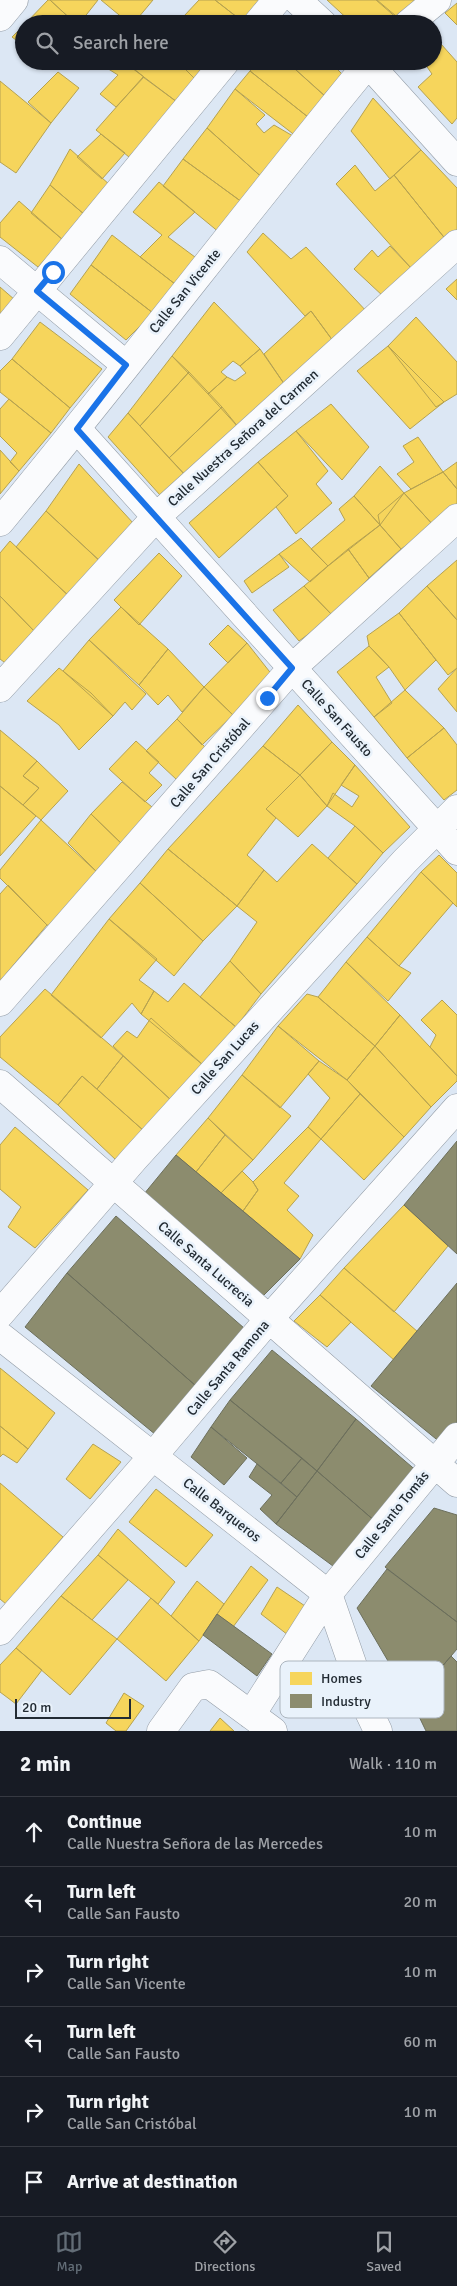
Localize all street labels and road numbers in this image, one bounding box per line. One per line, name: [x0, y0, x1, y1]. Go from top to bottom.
street label: Calle San Vicente: [146, 245, 224, 337]
street label: Calle Nuestra Señora del Carmen: [164, 366, 322, 510]
street label: Calle San Fausto: [298, 676, 376, 760]
street label: Calle San Cristóbal: [166, 715, 254, 811]
street label: Calle San Lucas: [187, 1018, 263, 1098]
street label: Calle Santa Lucrecia: [154, 1218, 258, 1310]
street label: Calle Santa Ramona: [183, 1317, 273, 1419]
street label: Calle Santo Tomás: [351, 1467, 433, 1563]
street label: Calle Barqueros: [180, 1474, 264, 1546]

